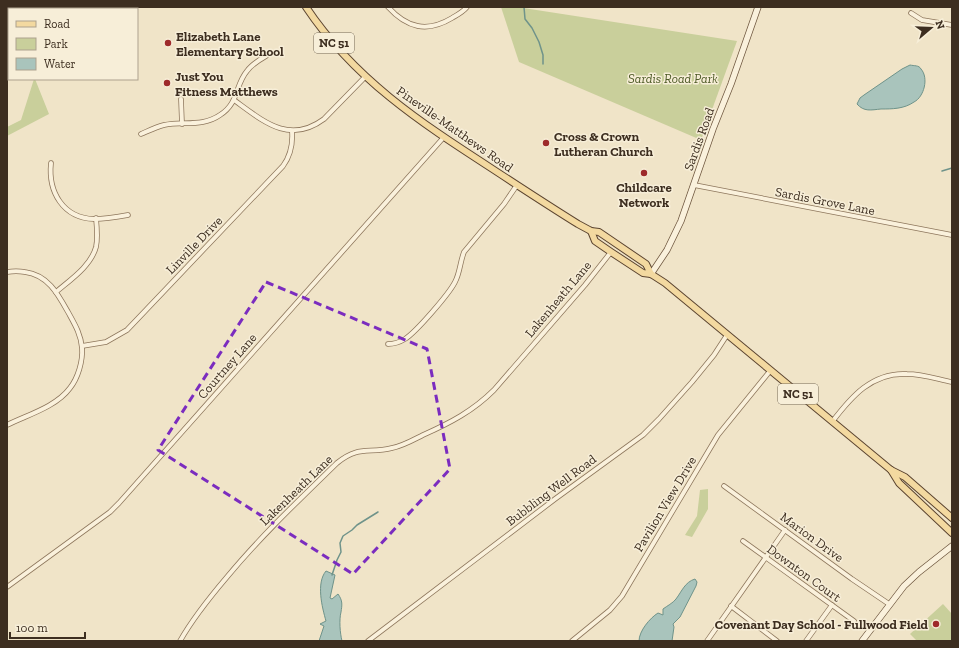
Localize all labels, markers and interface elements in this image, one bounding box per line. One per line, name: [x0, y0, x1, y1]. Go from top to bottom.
legend: [8, 8, 138, 80]
north arrow: [911, 8, 951, 48]
text: Road: [44, 17, 70, 31]
text: N: [932, 19, 948, 32]
place label: Elizabeth Lane Elementary School: [176, 29, 284, 59]
road number: NC 51: [314, 33, 354, 53]
text: Park: [44, 37, 69, 51]
marker: Elizabeth Lane Elementary School: [163, 38, 173, 48]
text: Water: [44, 57, 76, 71]
place label: Just You Fitness Matthews: [175, 69, 278, 99]
park label: Sardis Road Park: [628, 71, 718, 86]
marker: Just You Fitness Matthews: [162, 78, 172, 88]
street label: Pineville-Matthews Road: [394, 83, 516, 175]
street label: Sardis Road: [681, 105, 717, 173]
place label: Cross & Crown Lutheran Church: [554, 129, 654, 159]
marker: Cross & Crown Lutheran Church: [541, 138, 551, 148]
marker: Childcare Network: [639, 168, 649, 178]
place label: Childcare Network: [616, 180, 673, 210]
street label: Sardis Grove Lane: [774, 184, 876, 218]
street label: Linville Drive: [163, 213, 225, 277]
street label: Lakenheath Lane: [522, 258, 594, 340]
street label: Courtney Lane: [194, 330, 260, 402]
road number: NC 51: [778, 384, 818, 404]
street label: Bubbling Well Road: [503, 451, 599, 529]
street label: Lakenheath Lane: [257, 452, 335, 528]
street label: Pavilion View Drive: [631, 454, 699, 554]
street label: Marion Drive: [777, 509, 847, 565]
street label: Downton Court: [764, 541, 844, 605]
scale bar: [10, 614, 85, 640]
place label: Covenant Day School - Fullwood Field: [715, 617, 929, 632]
marker: Covenant Day School - Fullwood Field: [931, 619, 941, 629]
text: 100 m: [16, 621, 48, 635]

